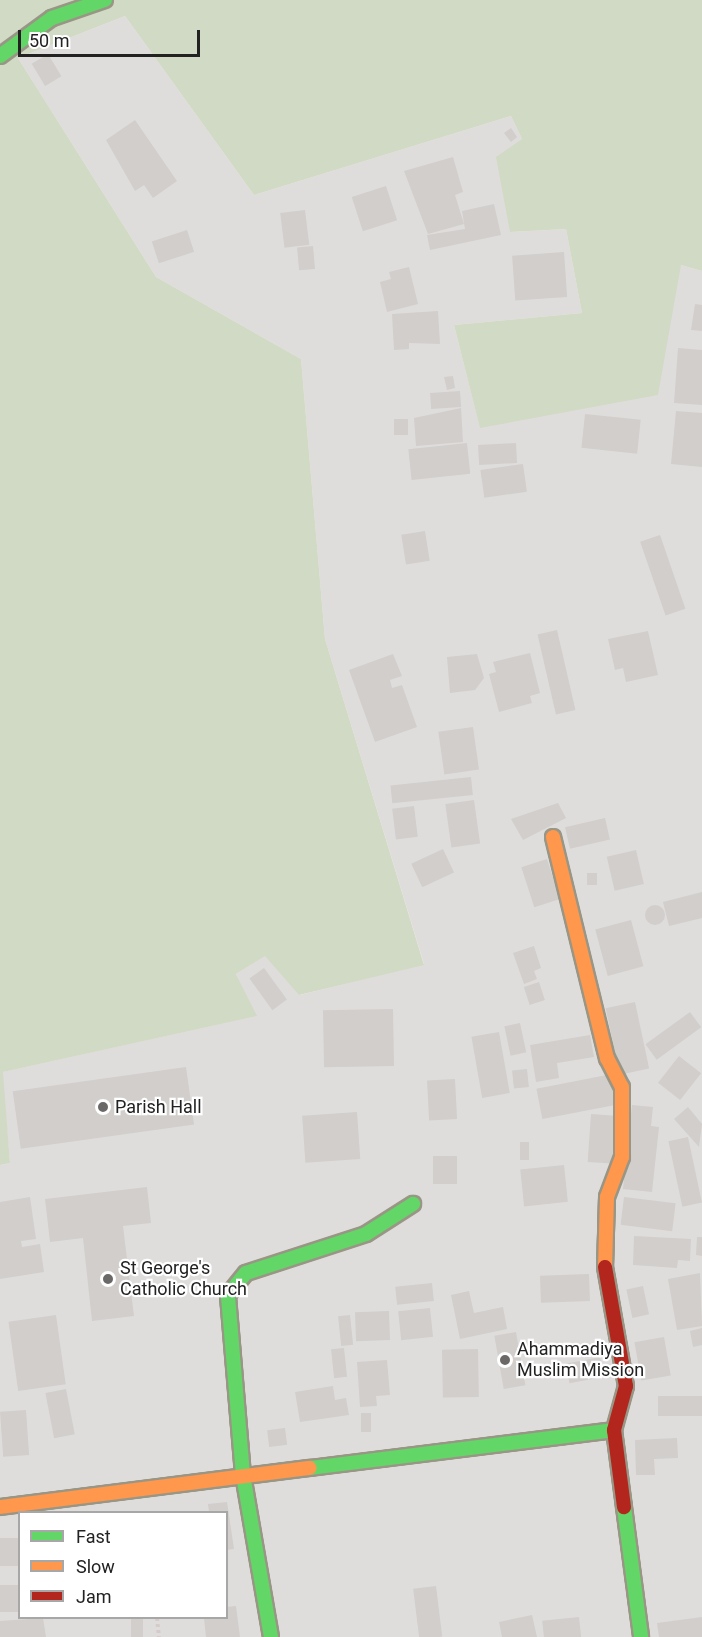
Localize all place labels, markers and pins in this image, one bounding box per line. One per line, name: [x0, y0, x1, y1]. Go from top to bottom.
place label: Parish Hall: [115, 1096, 202, 1118]
marker: Parish Hall: [96, 1100, 110, 1114]
place label: St George's Catholic Church: [120, 1258, 247, 1300]
marker: St George's Catholic Church: [101, 1272, 115, 1286]
place label: Ahammadiya Muslim Mission: [517, 1339, 644, 1382]
marker: Ahammadiya Muslim Mission: [498, 1353, 512, 1367]

